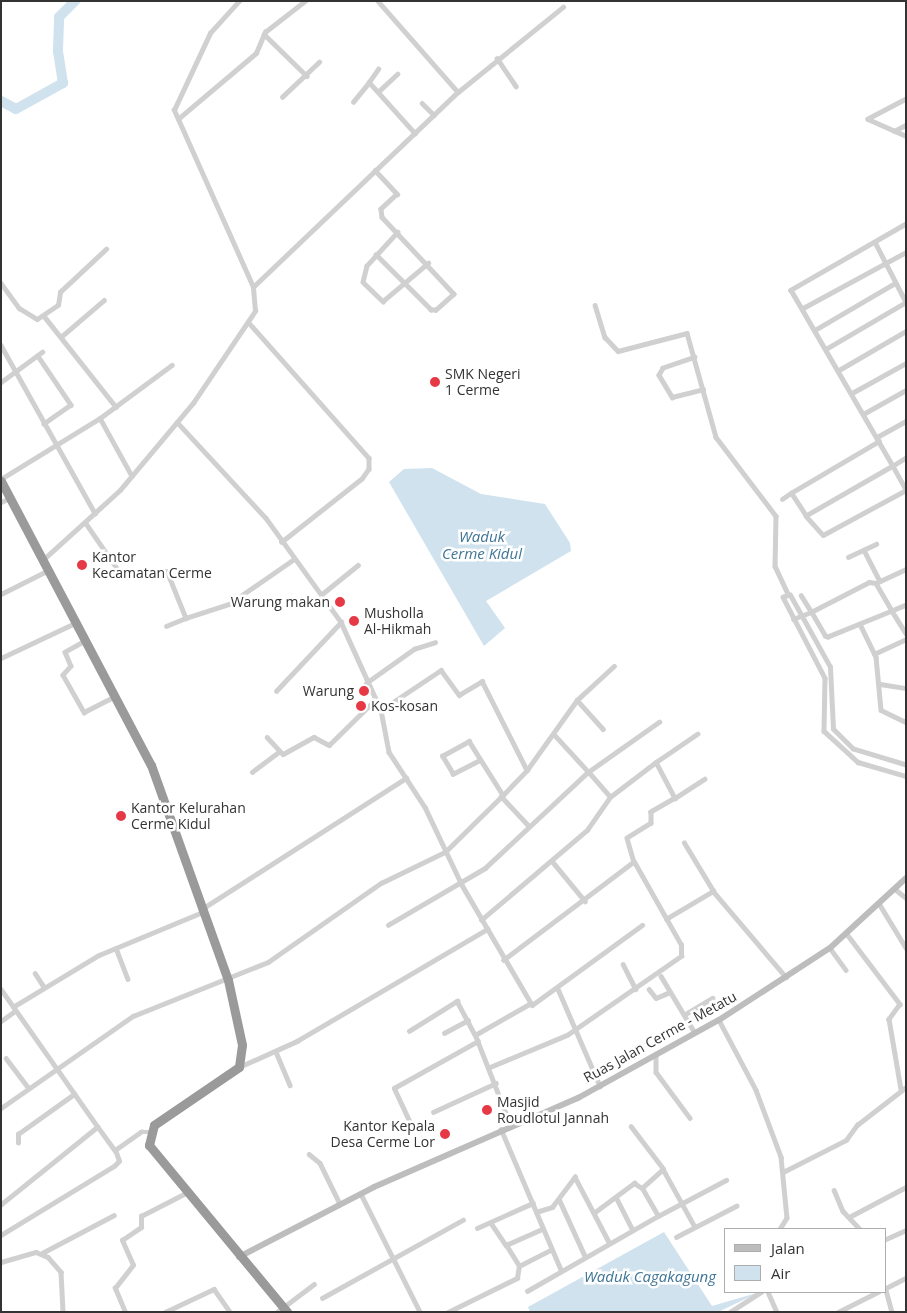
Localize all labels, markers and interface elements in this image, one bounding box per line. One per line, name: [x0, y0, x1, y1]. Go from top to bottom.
place label: SMK Negeri 1 Cerme: [445, 366, 521, 398]
marker: SMK Negeri 1 Cerme: [429, 376, 441, 388]
water label: Waduk Cerme Kidul: [442, 527, 522, 562]
place label: Kantor Kecamatan Cerme: [92, 549, 212, 582]
marker: Kantor Kecamatan Cerme: [76, 559, 88, 571]
place label: Warung makan: [231, 594, 330, 610]
marker: Warung makan: [334, 596, 346, 608]
place label: Musholla Al-Hikmah: [364, 605, 431, 638]
marker: Musholla Al-Hikmah: [348, 615, 360, 627]
place label: Warung: [303, 683, 354, 699]
marker: Warung: [358, 685, 370, 697]
place label: Kos-kosan: [371, 698, 438, 714]
marker: Kos-kosan: [355, 700, 367, 712]
place label: Kantor Kelurahan Cerme Kidul: [131, 800, 246, 832]
marker: Kantor Kelurahan Cerme Kidul: [115, 810, 127, 822]
street label: Ruas Jalan Cerme - Metatu: [581, 988, 739, 1086]
place label: Masjid Roudlotul Jannah: [497, 1094, 609, 1126]
marker: Masjid Roudlotul Jannah: [481, 1104, 493, 1116]
place label: Kantor Kepala Desa Cerme Lor: [331, 1118, 435, 1150]
marker: Kantor Kepala Desa Cerme Lor: [439, 1128, 451, 1140]
legend: [724, 1228, 887, 1293]
text: Jalan: [771, 1238, 805, 1258]
text: Air: [771, 1263, 790, 1283]
water label: Waduk Cagakagung: [584, 1268, 716, 1286]

